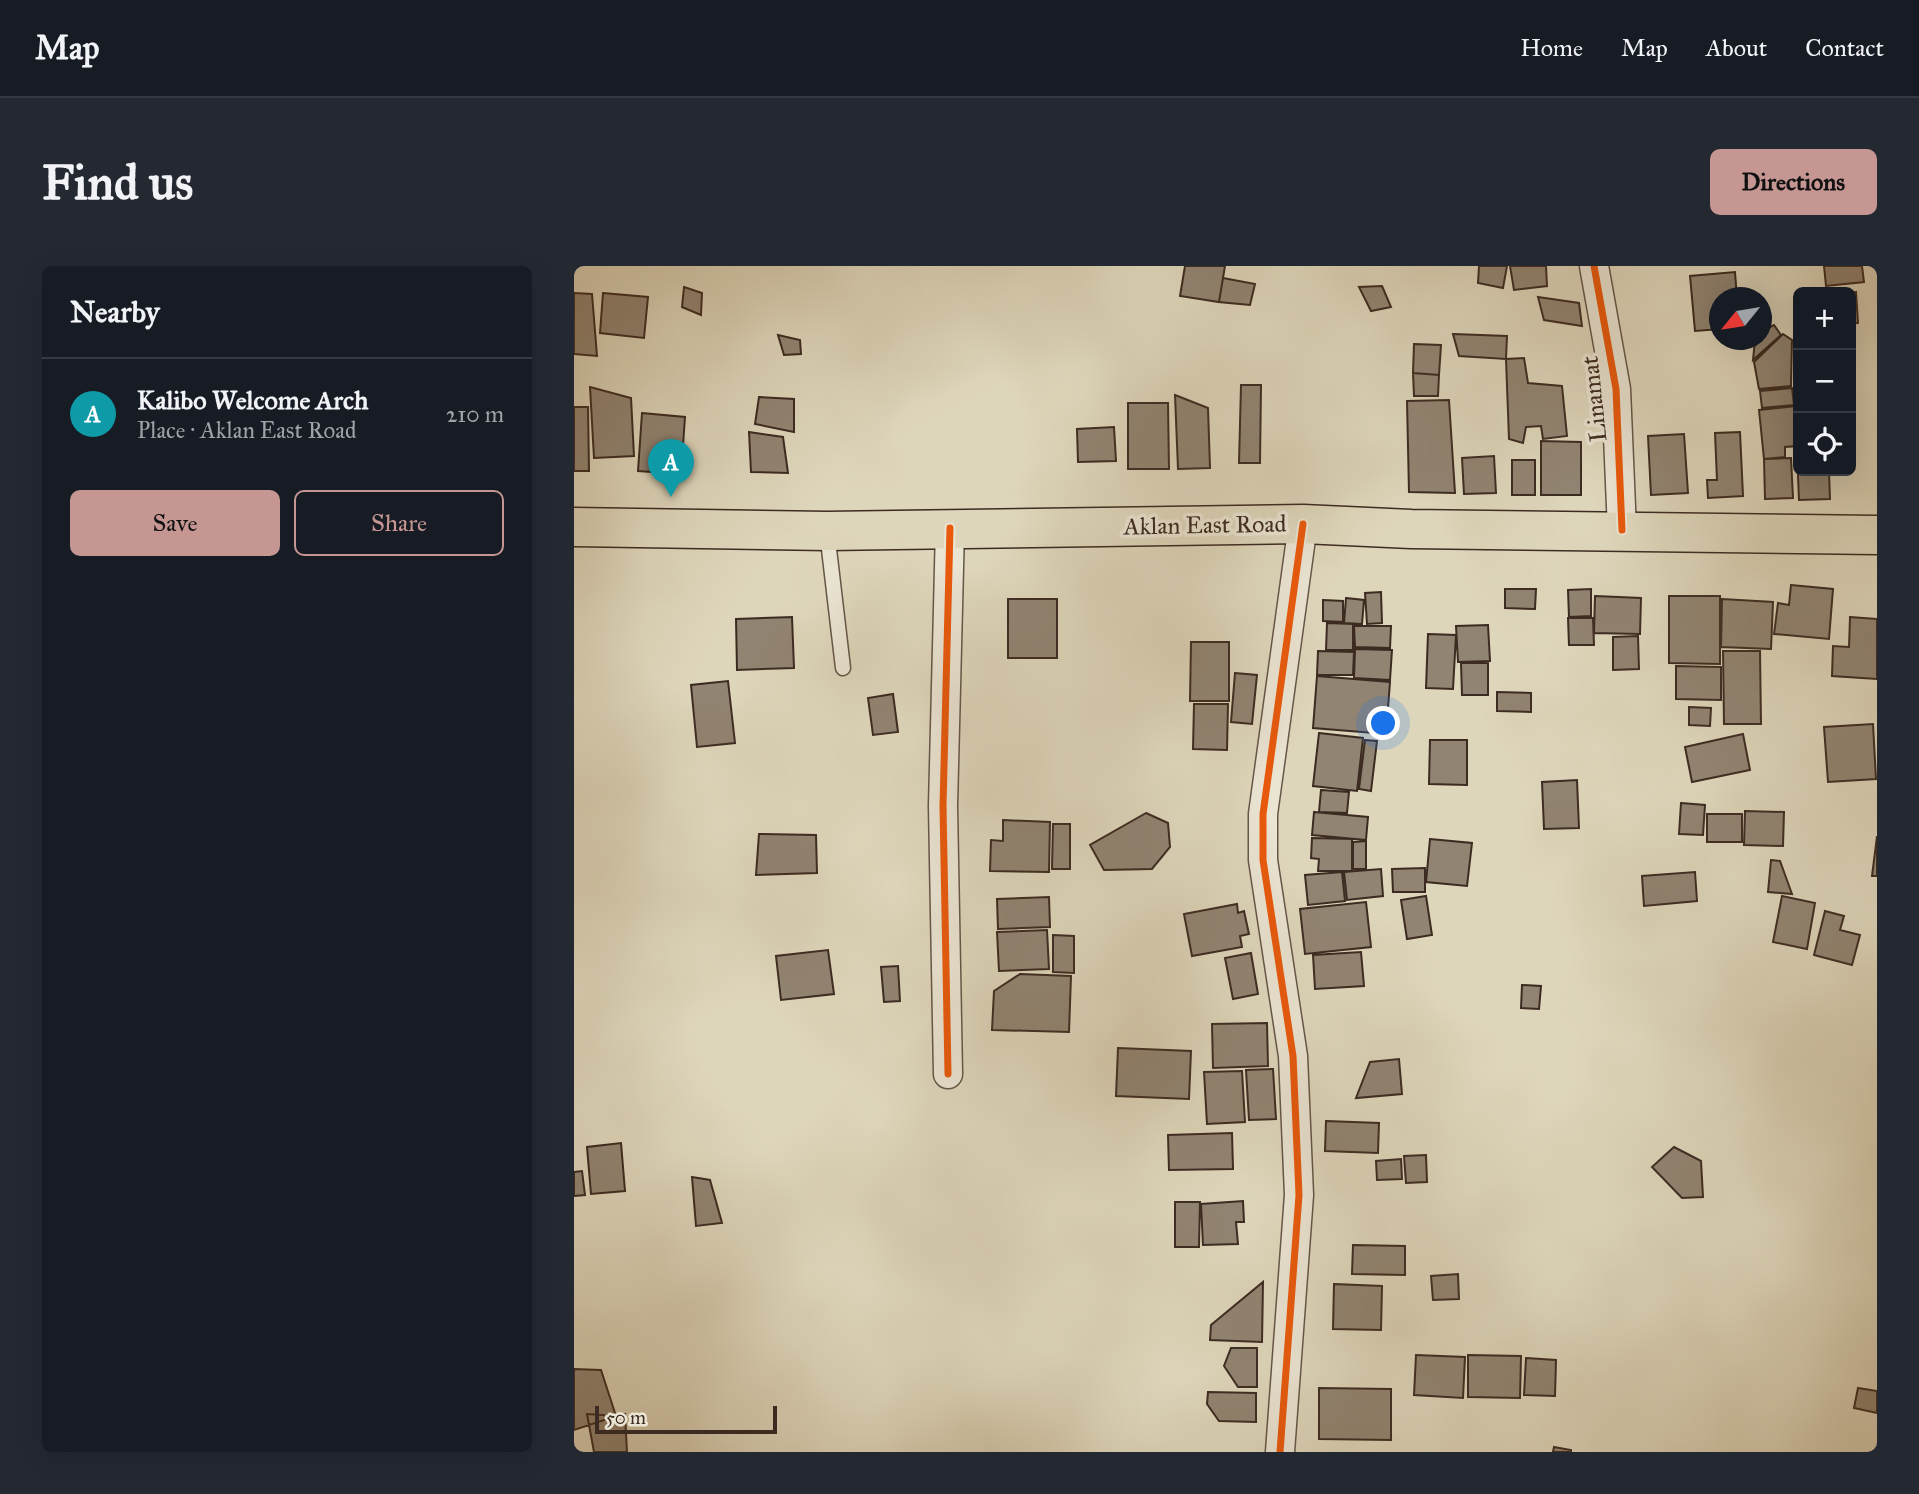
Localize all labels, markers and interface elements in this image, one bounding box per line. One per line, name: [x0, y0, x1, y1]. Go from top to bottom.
text: Map: [35, 28, 99, 68]
text: Home: [1520, 33, 1583, 63]
text: Map: [1621, 33, 1668, 63]
text: About: [1706, 33, 1767, 63]
text: Contact: [1805, 33, 1884, 63]
button: Directions: [1710, 149, 1877, 215]
text: Find us: [42, 153, 193, 212]
north arrow: [1709, 287, 1772, 350]
map controls: [1793, 287, 1856, 476]
button: +: [1793, 287, 1856, 350]
text: Nearby: [70, 294, 160, 330]
button: −: [1793, 350, 1856, 413]
street label: Linamat: [1575, 354, 1613, 443]
text: Kalibo Welcome Arch: [137, 384, 368, 416]
text: A: [85, 400, 101, 428]
text: 210 m: [446, 400, 504, 428]
button: locate: [1793, 413, 1856, 476]
text: Place · Aklan East Road: [137, 416, 357, 444]
pin: A: [648, 439, 694, 497]
button: Save: [70, 490, 280, 556]
button: Share: [294, 490, 504, 556]
street label: Aklan East Road: [1122, 509, 1287, 541]
your location: [1366, 706, 1400, 740]
scale bar: [595, 1403, 777, 1435]
text: 50 m: [606, 1406, 646, 1429]

